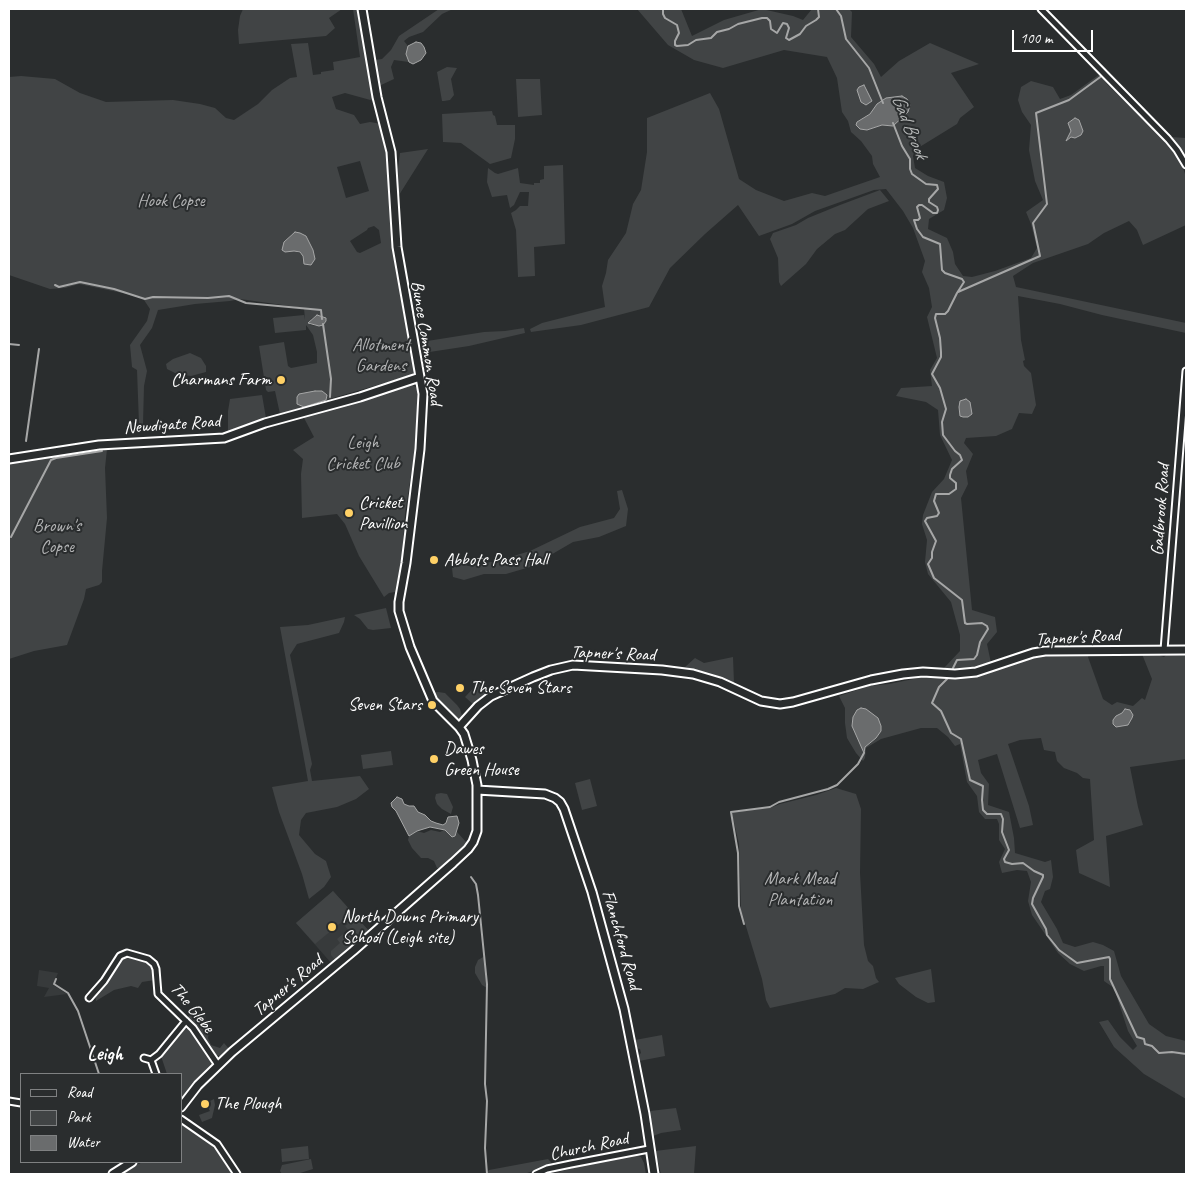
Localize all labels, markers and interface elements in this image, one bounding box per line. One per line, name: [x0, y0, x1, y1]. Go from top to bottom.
scale bar: [1015, 20, 1096, 52]
text: 100 m: [1020, 29, 1052, 48]
water label: Gad Brook: [886, 92, 932, 162]
park label: Hook Copse: [137, 190, 205, 212]
street label: Bunce Common Road: [406, 279, 446, 407]
park label: Allotment Gardens: [352, 334, 410, 376]
place label: Charmans Farm: [171, 369, 271, 391]
marker: Charmans Farm: [275, 374, 287, 386]
street label: Newdigate Road: [123, 411, 221, 439]
park label: Leigh Cricket Club: [326, 432, 400, 474]
street label: Gadbrook Road: [1147, 463, 1175, 557]
place label: Cricket Pavillion: [359, 492, 407, 534]
marker: Cricket Pavillion: [343, 507, 355, 519]
park label: Brown's Copse: [33, 515, 81, 558]
place label: Abbots Pass Hall: [444, 549, 548, 571]
marker: Abbots Pass Hall: [428, 554, 440, 566]
street label: Tapner's Road: [1035, 625, 1121, 651]
street label: Tapner's Road: [570, 642, 656, 666]
place label: The Seven Stars: [470, 677, 571, 699]
marker: The Seven Stars: [454, 682, 466, 694]
place label: Seven Stars: [348, 694, 422, 716]
marker: Seven Stars: [426, 699, 438, 711]
place label: Dawes Green House: [444, 738, 519, 781]
marker: Dawes Green House: [428, 753, 440, 765]
park label: Mark Mead Plantation: [764, 868, 836, 911]
street label: Flanchford Road: [597, 888, 645, 992]
place label: North Downs Primary School (Leigh site): [342, 906, 478, 949]
marker: North Downs Primary School (Leigh site): [326, 921, 338, 933]
street label: Tapner's Road: [249, 951, 327, 1021]
street label: The Glebe: [165, 978, 219, 1038]
district label: Leigh: [87, 1043, 123, 1067]
legend: [20, 1073, 182, 1163]
text: Road: [67, 1083, 92, 1102]
place label: The Plough: [215, 1093, 281, 1115]
marker: The Plough: [199, 1098, 211, 1110]
text: Park: [67, 1108, 91, 1127]
street label: Church Road: [548, 1128, 630, 1166]
text: Water: [67, 1133, 100, 1152]

